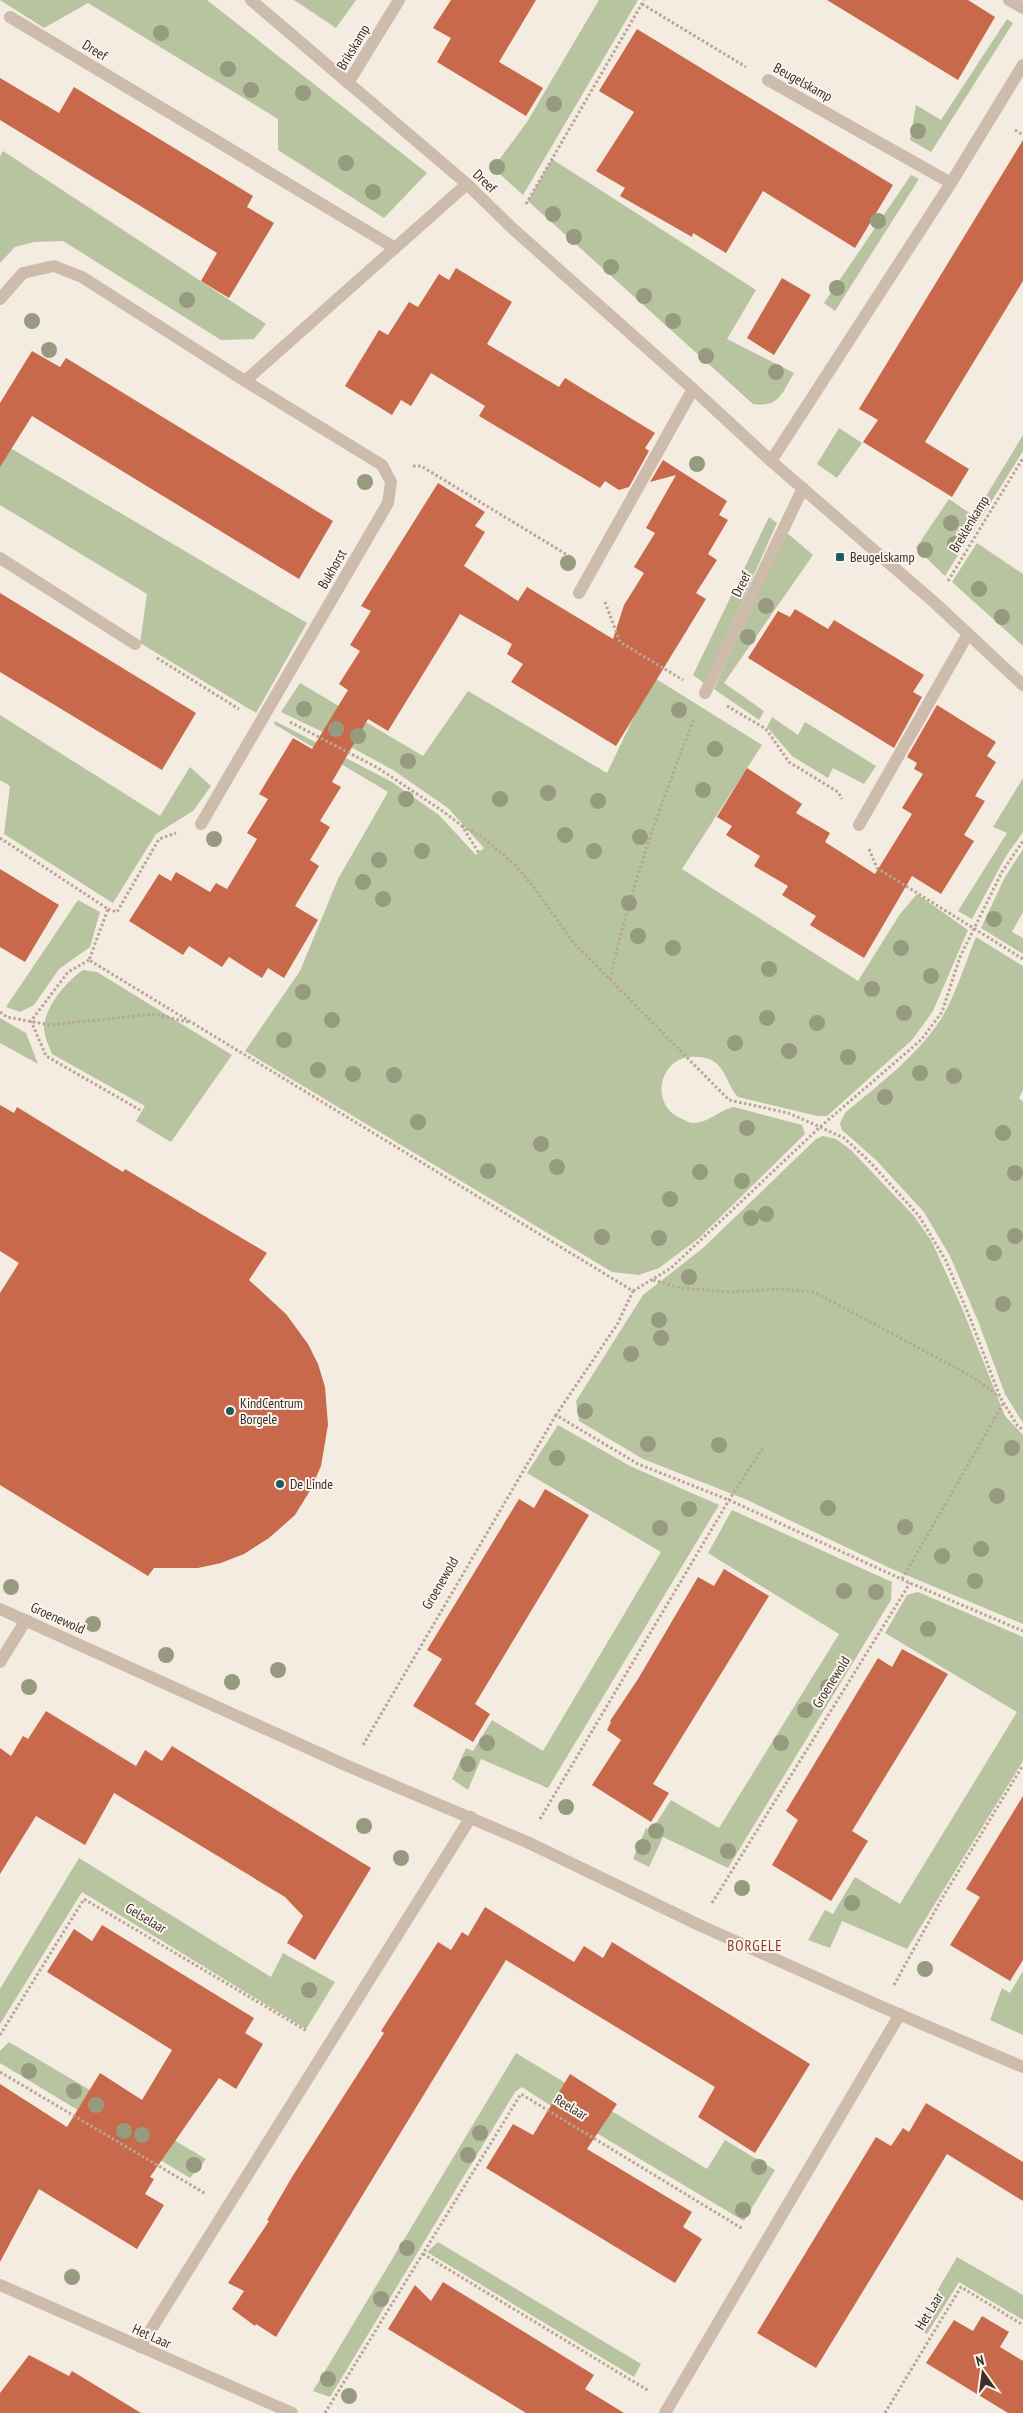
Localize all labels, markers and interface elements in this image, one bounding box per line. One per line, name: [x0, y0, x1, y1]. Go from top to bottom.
street label: Brikskamp: [332, 21, 374, 73]
street label: Dreef: [79, 36, 111, 65]
street label: Beugelskamp: [770, 58, 836, 106]
street label: Dreef: [469, 165, 501, 197]
street label: Breklenkamp: [945, 492, 993, 556]
street label: Bukhorst: [314, 546, 351, 592]
place label: Beugelskamp: [850, 548, 915, 566]
marker: Beugelskamp: [834, 551, 846, 563]
street label: Dreef: [727, 568, 755, 600]
place label: KindCentrum Borgele: [240, 1394, 303, 1428]
marker: KindCentrum Borgele: [224, 1405, 236, 1417]
place label: De Linde: [290, 1475, 333, 1493]
marker: De Linde: [274, 1478, 286, 1490]
street label: Groenewold: [418, 1553, 462, 1613]
street label: Groenewold: [28, 1598, 88, 1638]
street label: Groenewold: [808, 1653, 854, 1711]
street label: Gelselaar: [122, 1899, 170, 1937]
district label: BORGELE: [727, 1936, 783, 1955]
street label: Reelaar: [551, 2090, 591, 2124]
street label: Het Laar: [911, 2289, 947, 2333]
street label: Het Laar: [130, 2319, 174, 2353]
north arrow: [958, 2348, 1008, 2398]
text: N: [974, 2351, 986, 2370]

